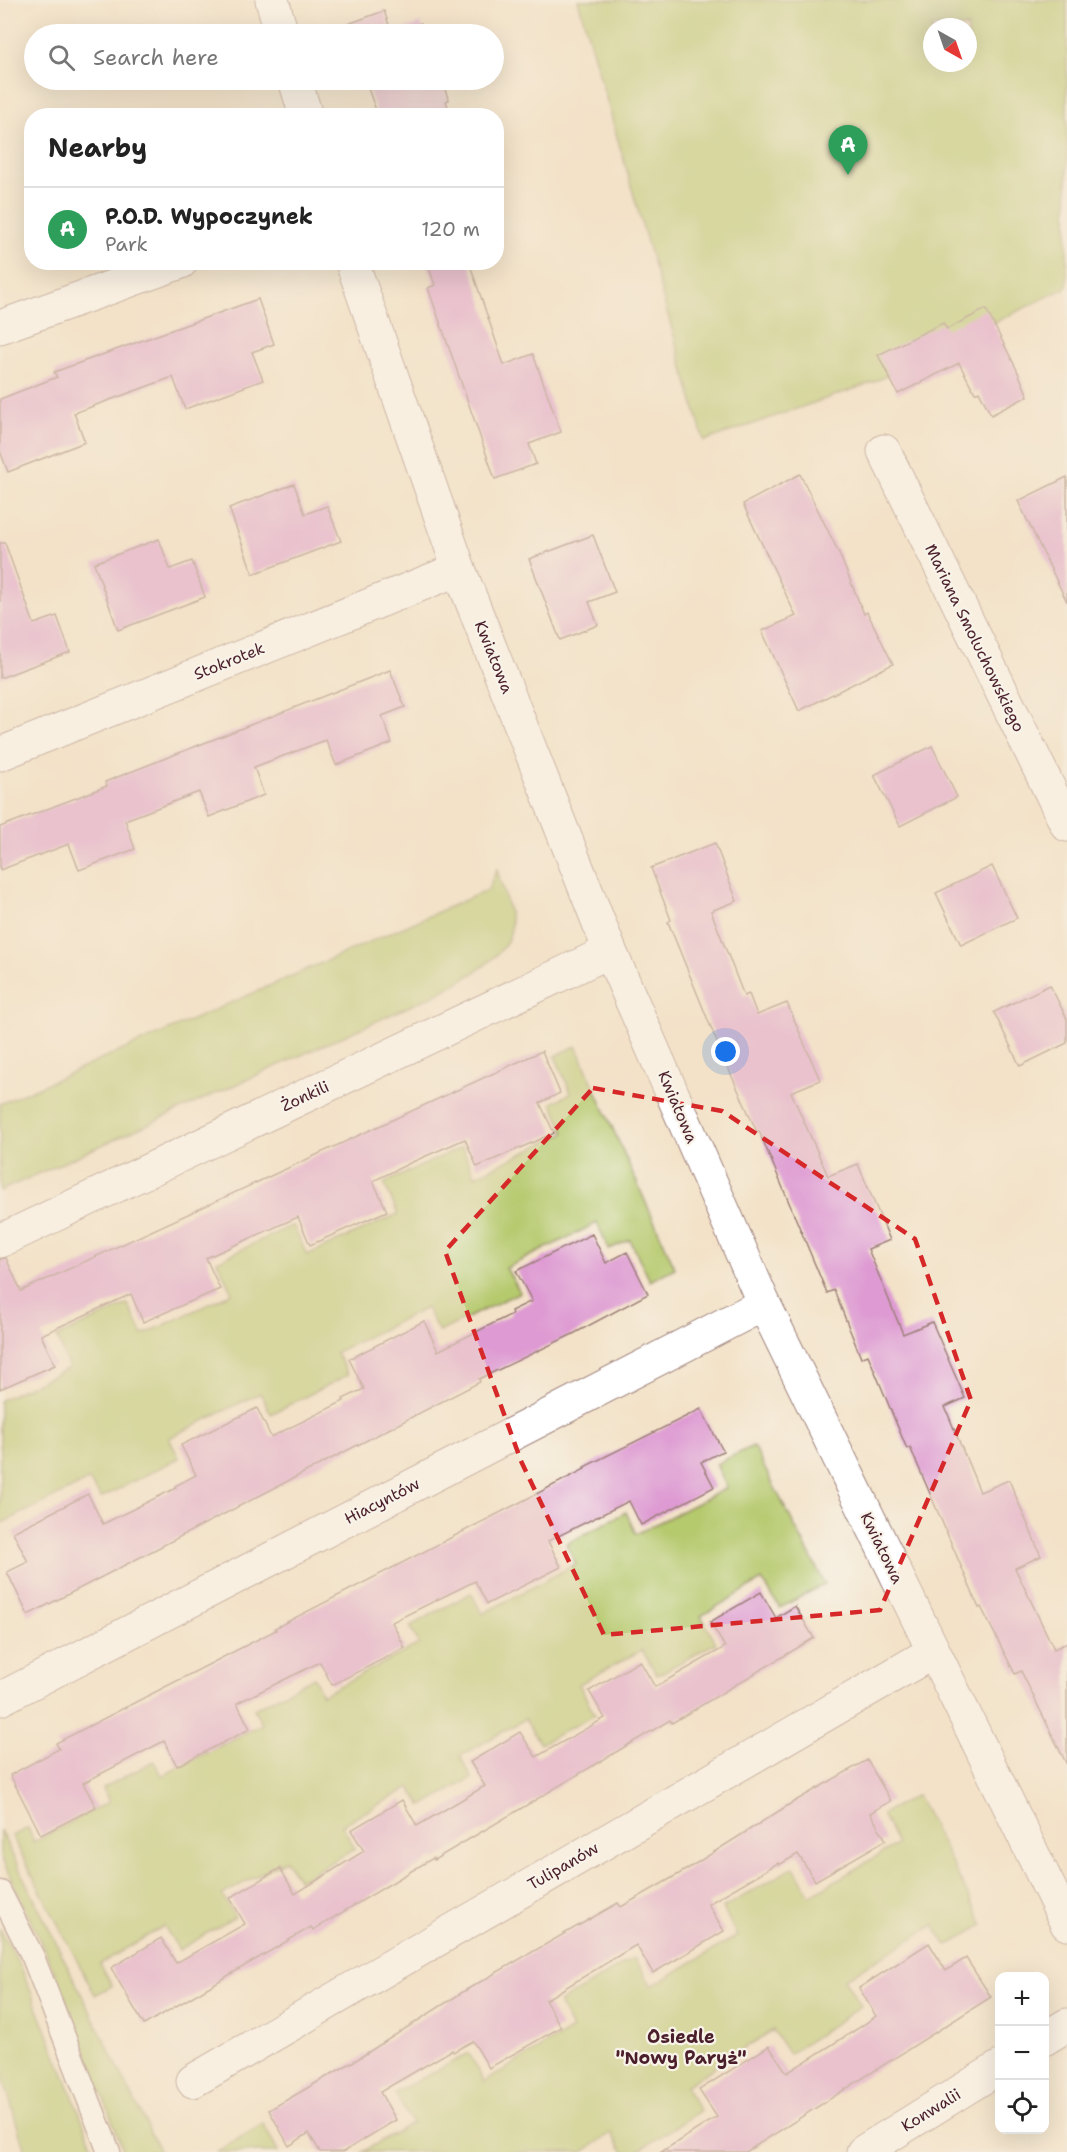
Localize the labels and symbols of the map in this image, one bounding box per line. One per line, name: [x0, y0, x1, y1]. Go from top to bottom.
north arrow: [923, 18, 977, 72]
pin: A: [828, 126, 868, 175]
street label: Mariana Smoluchowskiego: [920, 541, 1030, 735]
street label: Kwiatowa: [470, 617, 518, 697]
street label: Stokrotek: [190, 637, 268, 685]
your location: [711, 1037, 740, 1066]
street label: Kwiatowa: [653, 1068, 703, 1147]
street label: Żonkili: [277, 1076, 333, 1116]
street label: Hiacyntów: [341, 1473, 423, 1529]
street label: Kwiatowa: [856, 1509, 908, 1587]
street label: Tulipanów: [524, 1837, 602, 1895]
district label: Osiedle "Nowy Paryż": [615, 2025, 747, 2070]
street label: Konwalii: [897, 2084, 965, 2136]

